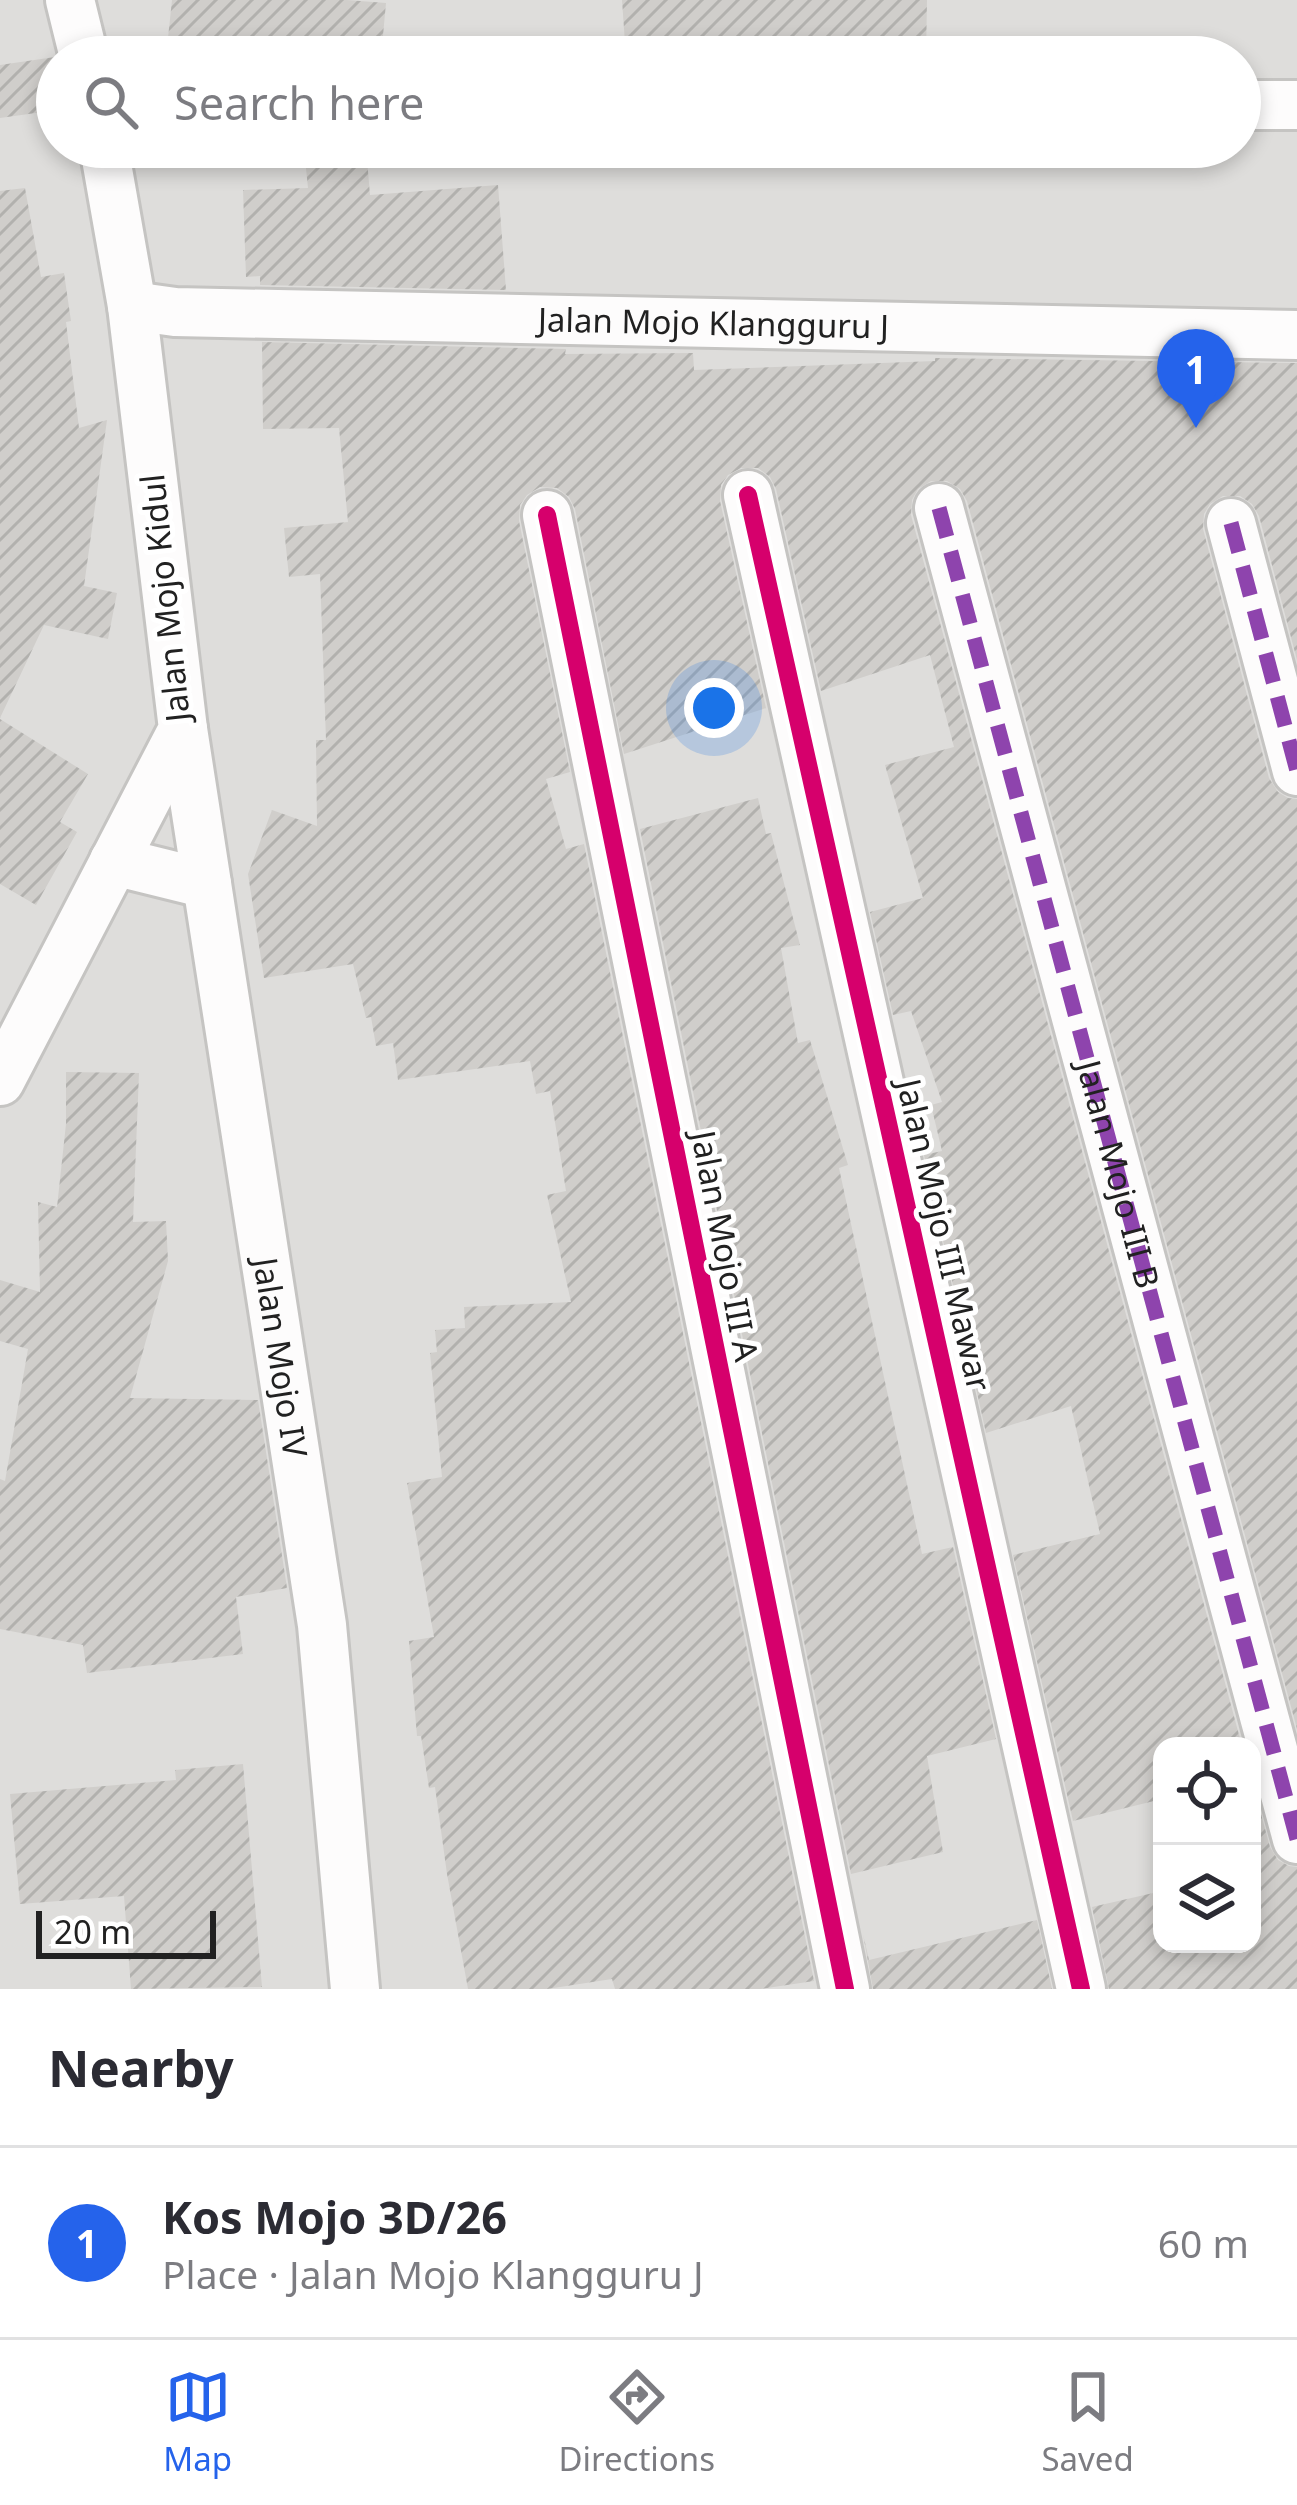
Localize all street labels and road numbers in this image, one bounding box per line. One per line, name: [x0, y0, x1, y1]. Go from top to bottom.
street label: Jalan Mojo Klangguru J: [535, 296, 889, 349]
street label: Jalan Mojo Kidul: [129, 472, 200, 727]
street label: Jalan Mojo III B: [1066, 1052, 1171, 1293]
street label: Jalan Mojo III Mawar: [886, 1071, 1002, 1396]
street label: Jalan Mojo III A: [681, 1124, 770, 1366]
street label: Jalan Mojo IV: [243, 1251, 319, 1461]

